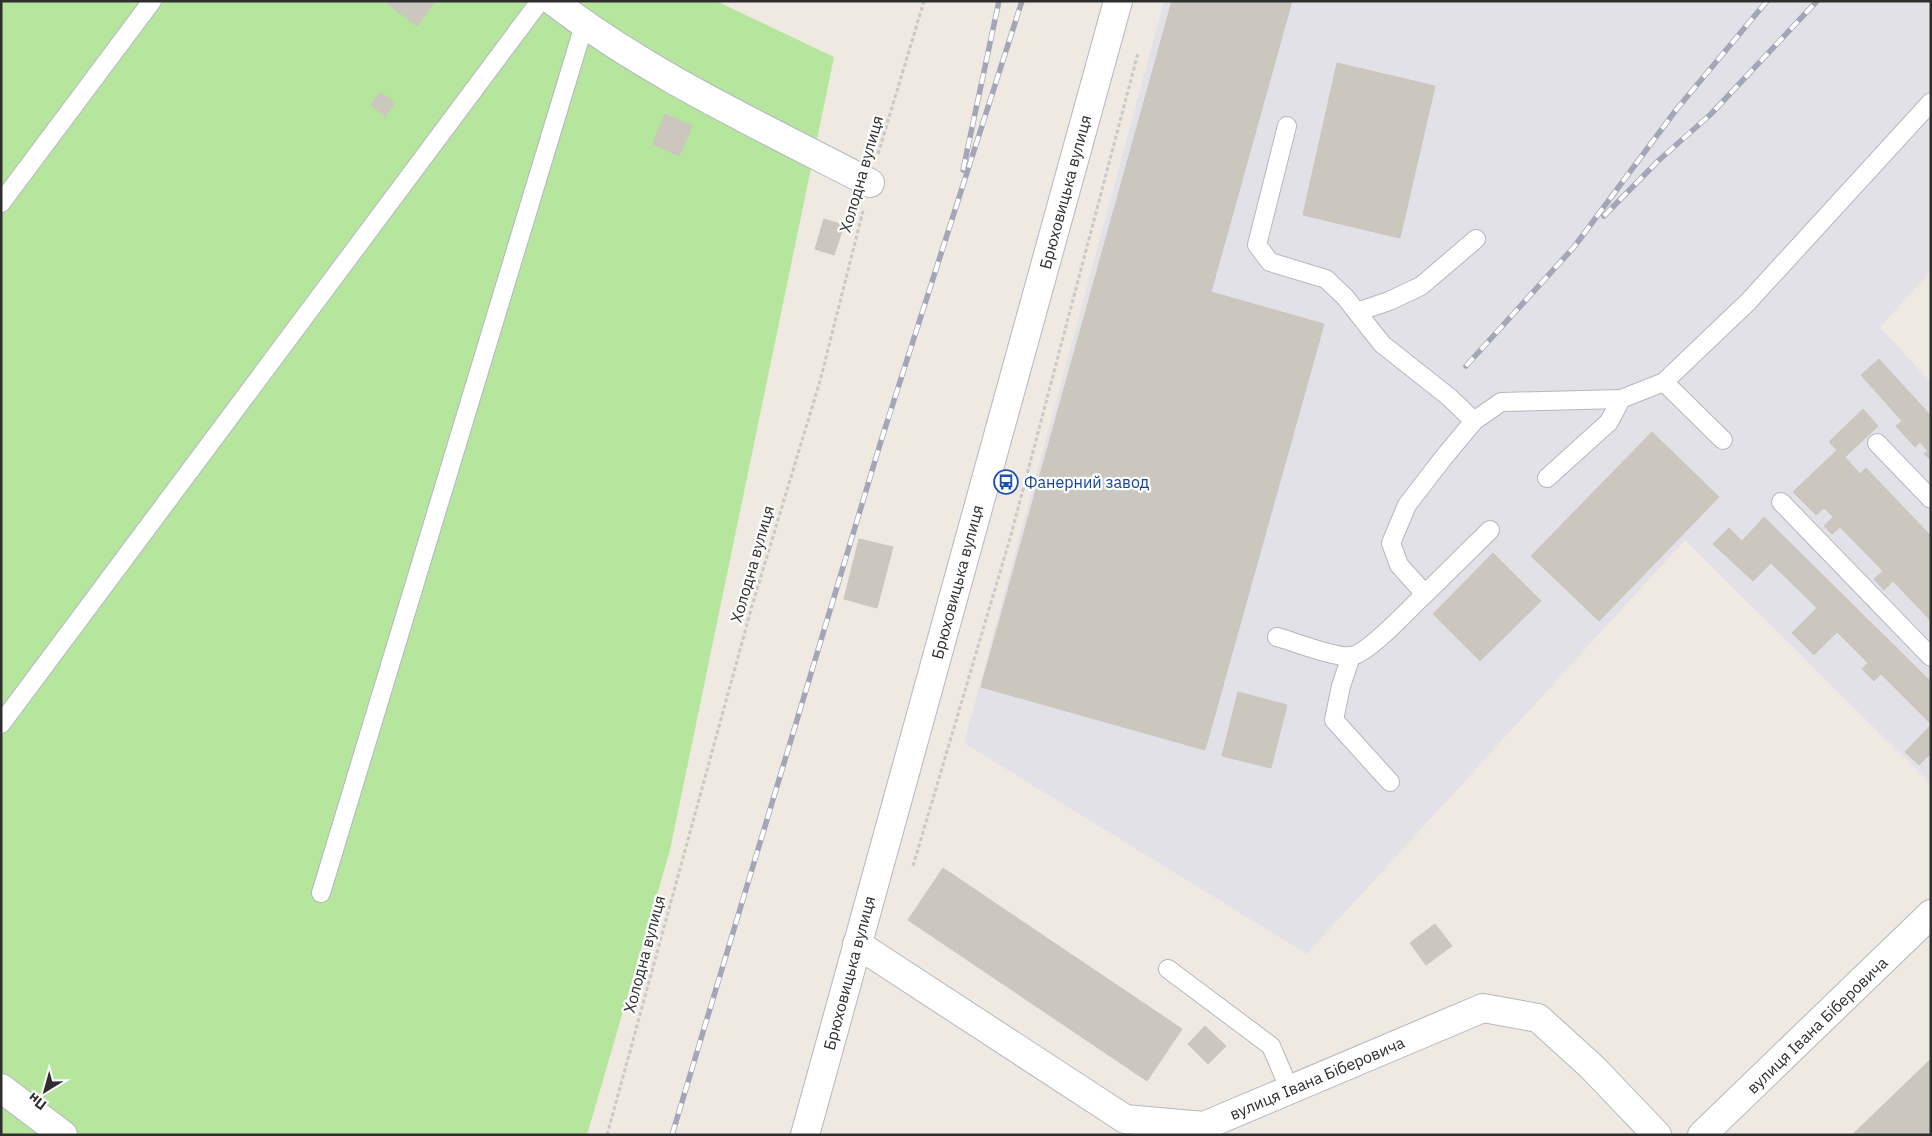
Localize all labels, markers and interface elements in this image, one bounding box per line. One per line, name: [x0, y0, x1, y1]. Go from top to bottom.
street label: Холодна вулиця: [835, 113, 887, 235]
street label: Брюховицька вулиця: [1035, 113, 1095, 271]
bus stop icon: Фанерний завод: [993, 469, 1019, 495]
place label: Фанерний завод: [1024, 472, 1150, 492]
street label: Холодна вулиця: [726, 503, 778, 625]
street label: Брюховицька вулиця: [927, 503, 987, 661]
street label: Холодна вулиця: [619, 893, 669, 1015]
street label: Брюховицька вулиця: [819, 894, 879, 1052]
street label: вулиця Івана Біберовича: [1742, 952, 1892, 1098]
street label: вулиця Івана Біберовича: [1226, 1032, 1408, 1124]
north arrow: [20, 1066, 70, 1116]
text: Пн: [24, 1089, 50, 1114]

